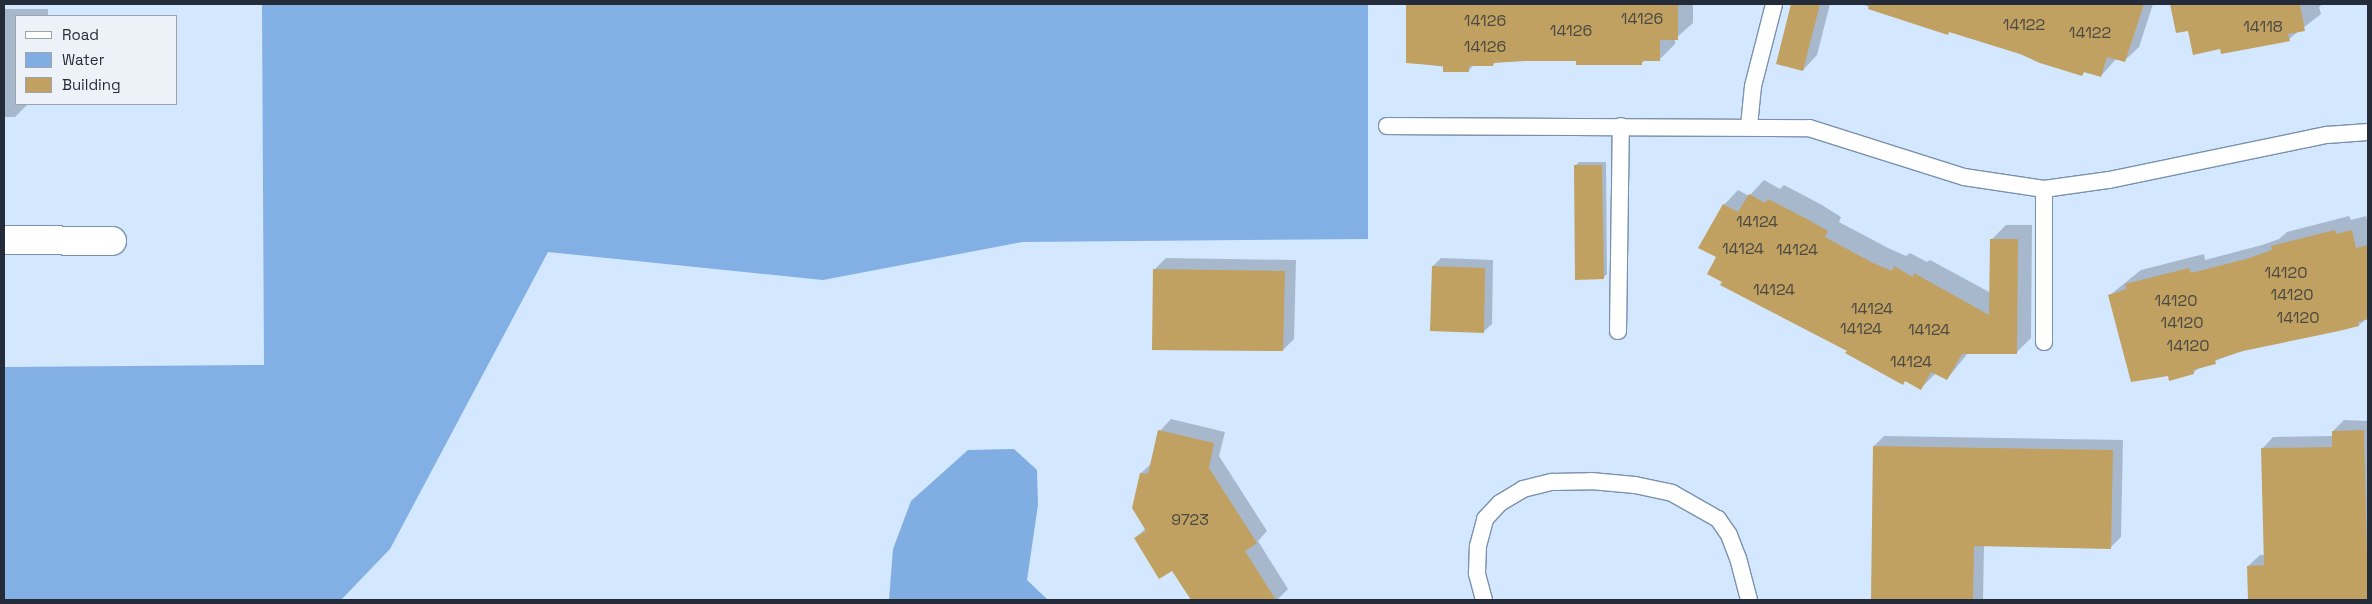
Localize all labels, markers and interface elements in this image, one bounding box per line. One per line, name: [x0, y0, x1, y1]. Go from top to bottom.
house number: 14126: [1621, 9, 1663, 29]
house number: 14126: [1464, 11, 1506, 31]
legend: [15, 15, 178, 105]
house number: 14122: [2003, 15, 2045, 35]
house number: 14118: [2243, 17, 2283, 37]
house number: 14126: [1550, 21, 1592, 41]
house number: 14122: [2069, 23, 2111, 43]
text: Road: [62, 25, 99, 44]
house number: 14126: [1464, 37, 1506, 57]
text: Water: [62, 50, 104, 69]
text: Building: [62, 75, 121, 94]
house number: 14124: [1736, 212, 1778, 232]
house number: 14124: [1722, 239, 1764, 259]
house number: 14124: [1776, 240, 1818, 260]
house number: 14120: [2265, 263, 2307, 283]
house number: 14124: [1753, 280, 1795, 300]
house number: 14120: [2271, 285, 2313, 305]
house number: 14120: [2155, 291, 2197, 311]
house number: 14124: [1851, 299, 1893, 319]
house number: 14120: [2277, 308, 2319, 328]
house number: 14120: [2161, 313, 2203, 333]
house number: 14124: [1840, 319, 1882, 339]
house number: 14124: [1908, 320, 1950, 340]
house number: 14120: [2167, 336, 2209, 356]
house number: 14124: [1890, 352, 1932, 372]
house number: 9723: [1171, 510, 1209, 530]

